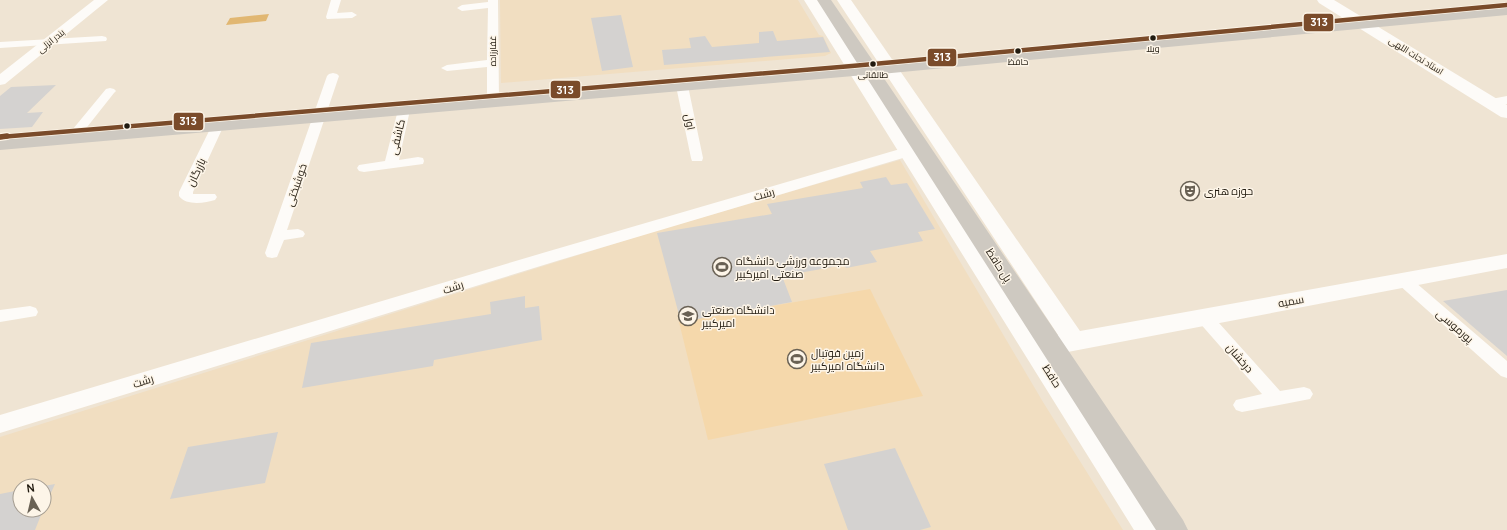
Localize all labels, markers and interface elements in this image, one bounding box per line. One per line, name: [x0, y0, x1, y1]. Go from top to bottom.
line badge: 313: [1303, 13, 1334, 32]
text: 313: [1310, 14, 1328, 29]
street label: بندر انزلی: [34, 25, 67, 56]
marker: ویلا: [1148, 33, 1158, 43]
street label: استاد نجات اللهی: [1386, 34, 1446, 78]
street label: غفارزاده: [486, 36, 499, 66]
place label: ویلا: [1146, 42, 1160, 55]
marker: حافظ: [1013, 46, 1023, 56]
line badge: 313: [927, 48, 957, 67]
text: 313: [933, 49, 951, 64]
place label: حافظ: [1008, 55, 1028, 68]
marker: طالقانی: [868, 59, 878, 69]
place label: طالقانی: [858, 68, 889, 81]
line badge: 313: [550, 80, 581, 99]
text: 313: [556, 82, 574, 97]
line badge: 313: [173, 112, 204, 131]
street label: اول: [682, 112, 699, 131]
text: 313: [179, 113, 197, 128]
street label: کاشفی: [385, 118, 408, 156]
unlabelled marker: [122, 121, 132, 131]
street label: بازرگان: [182, 155, 209, 189]
street label: خوشبختی: [281, 161, 310, 208]
theatre icon: حوزه هنری: [1179, 180, 1201, 202]
street label: رشت: [752, 183, 776, 204]
place label: حوزه هنری: [1204, 183, 1253, 198]
street label: پل حافظ: [983, 245, 1016, 285]
place label: مجموعه ورزشی دانشگاه صنعتی امیرکبیر: [735, 253, 849, 281]
sports icon: مجموعه ورزشی دانشگاه صنعتی امیرکبیر: [711, 256, 733, 278]
street label: رشت: [441, 276, 465, 297]
street label: سمیه: [1277, 291, 1305, 310]
place label: دانشگاه صنعتی امیرکبیر: [701, 302, 775, 330]
school or university icon: دانشگاه صنعتی امیرکبیر: [677, 305, 699, 327]
street label: پورموسی: [1434, 305, 1477, 346]
street label: درخشان: [1223, 340, 1257, 376]
place label: زمین فوتبال دانشگاه امیرکبیر: [810, 345, 885, 373]
sports icon: زمین فوتبال دانشگاه امیرکبیر: [786, 348, 808, 370]
street label: حافظ: [1039, 361, 1065, 390]
street label: رشت: [131, 370, 155, 391]
north arrow: [12, 478, 52, 518]
text: N: [26, 480, 36, 496]

